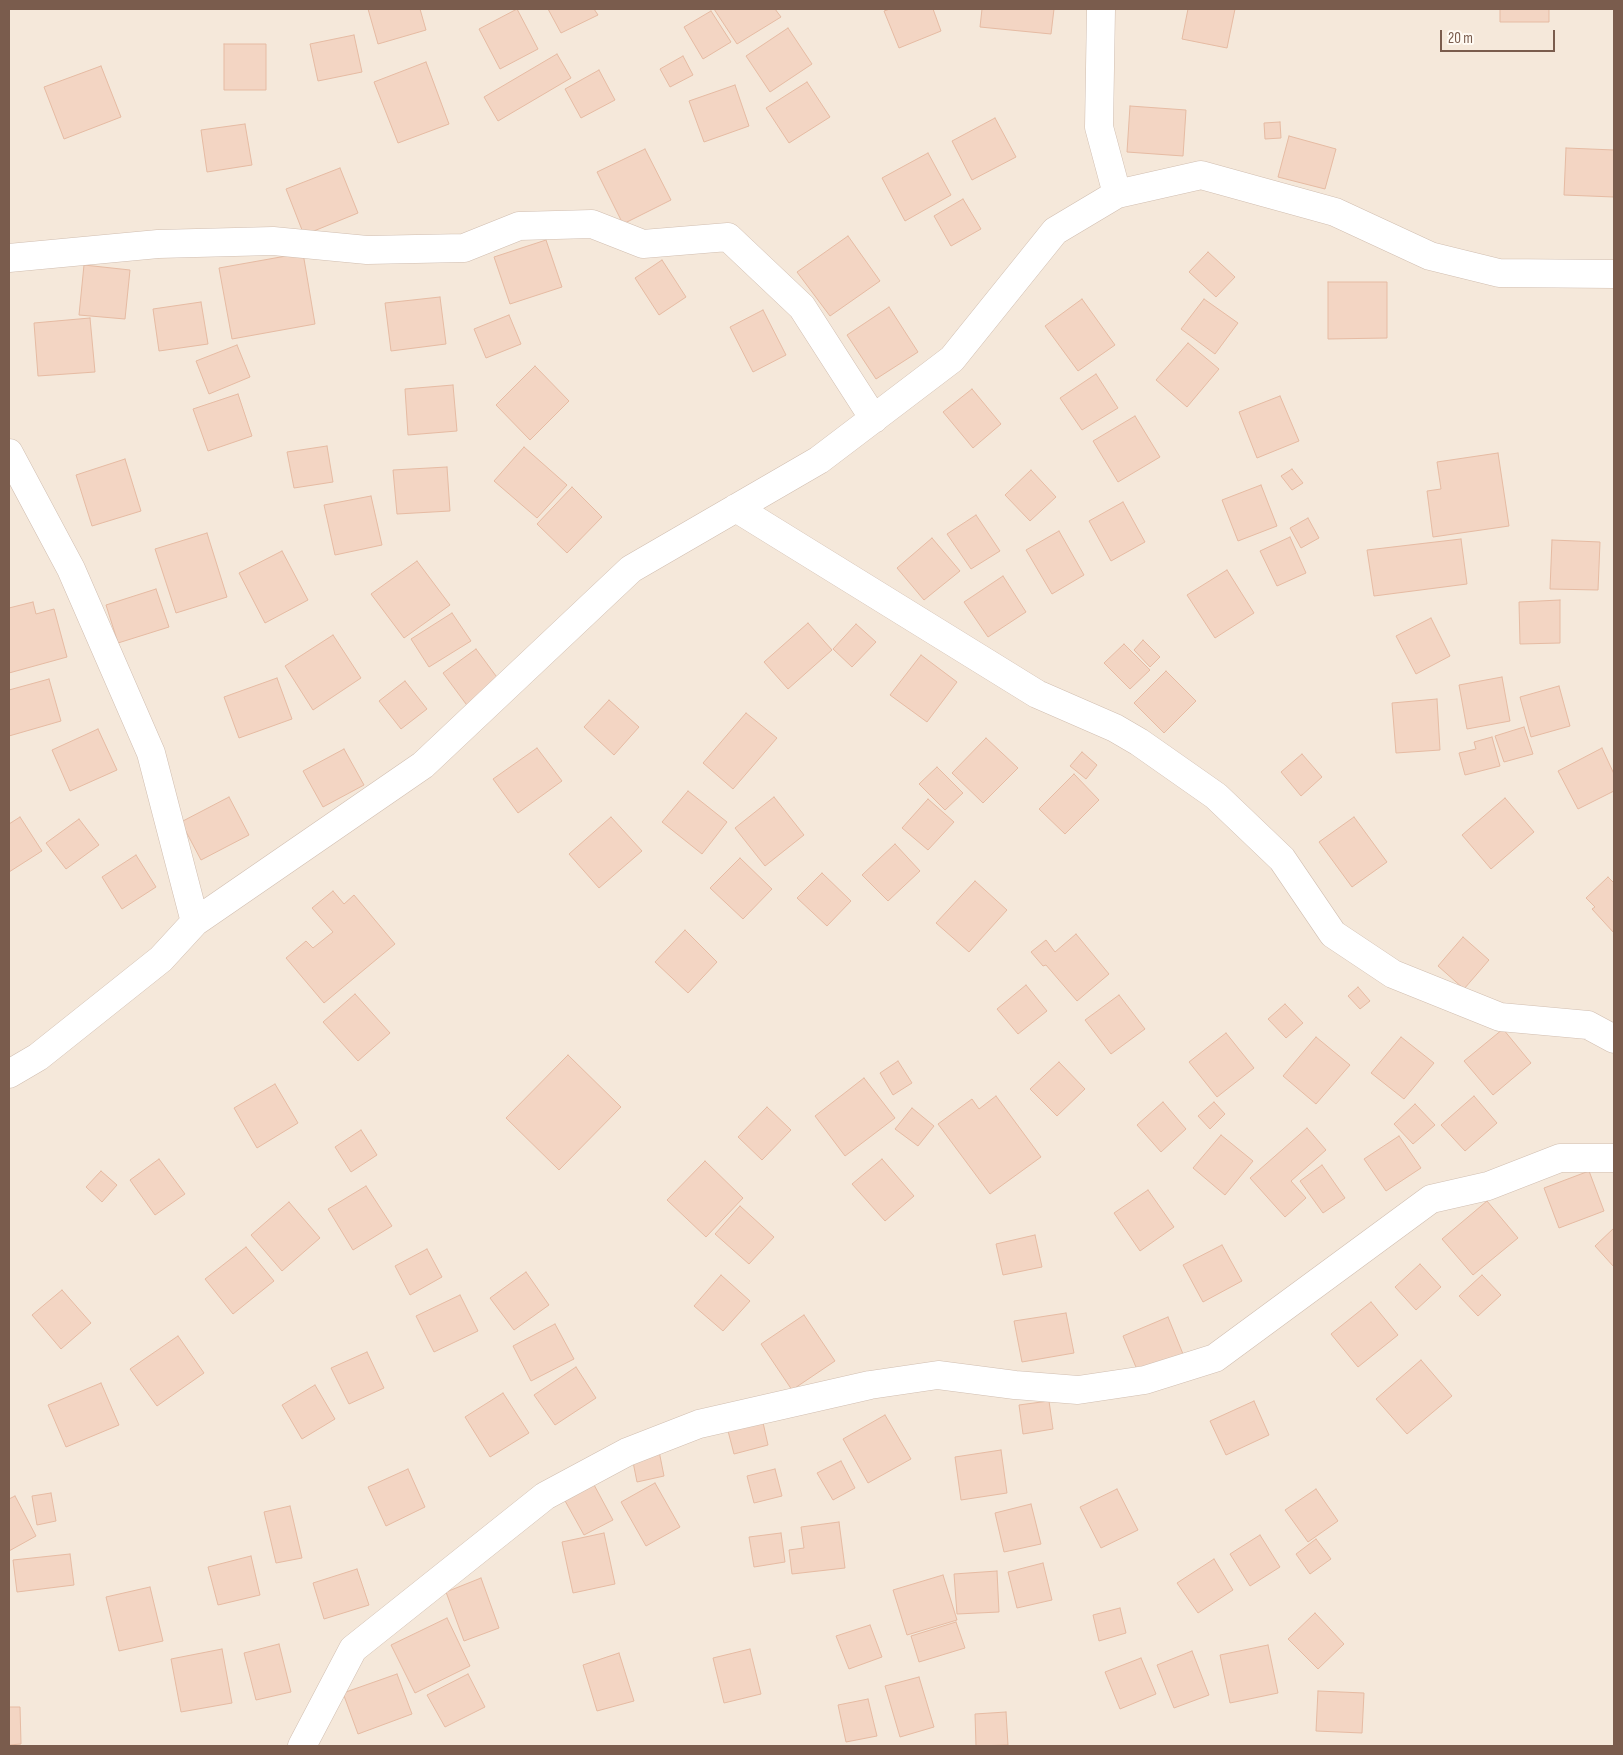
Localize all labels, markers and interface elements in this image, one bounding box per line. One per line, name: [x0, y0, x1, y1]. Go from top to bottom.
scale bar: [1443, 20, 1558, 52]
text: 20 m: [1448, 29, 1473, 48]

